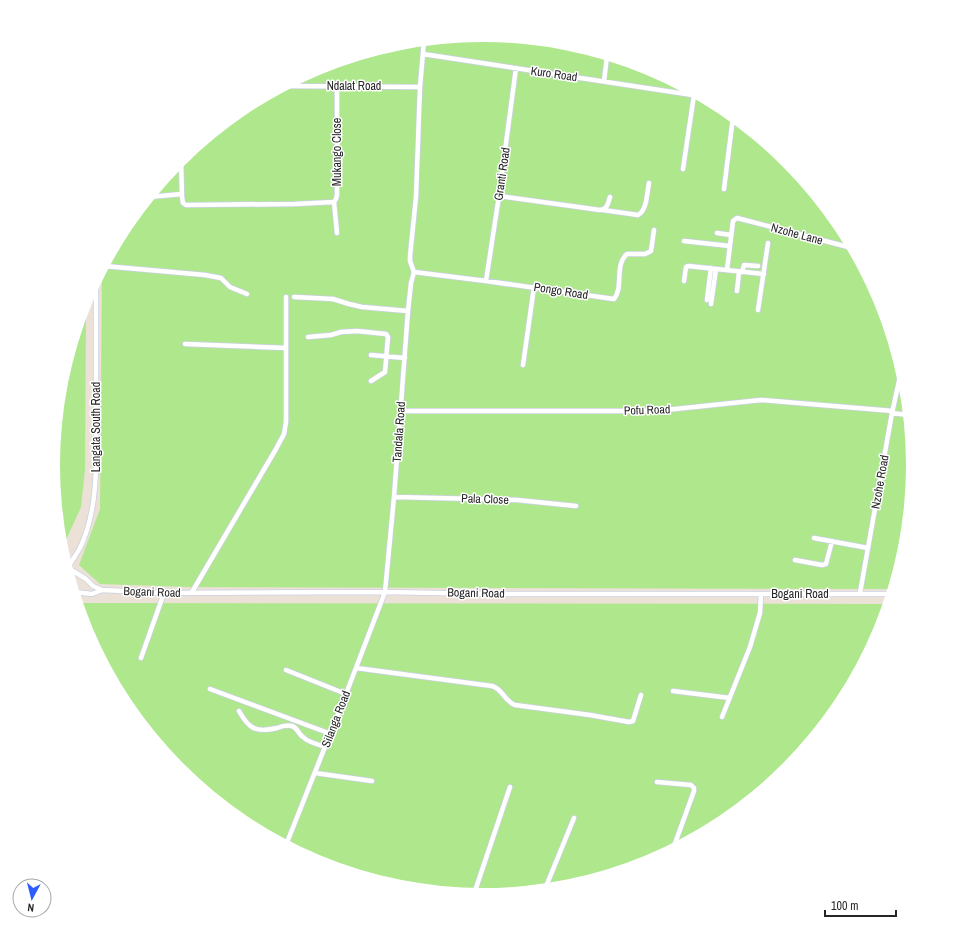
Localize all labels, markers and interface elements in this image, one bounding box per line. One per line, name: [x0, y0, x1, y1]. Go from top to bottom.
street label: Kuro Road: [530, 63, 578, 85]
street label: Ndalat Road: [327, 78, 381, 94]
street label: Mukango Close: [329, 118, 345, 186]
street label: Granti Road: [490, 146, 514, 202]
street label: Nzohe Lane: [769, 219, 825, 249]
street label: Pongo Road: [533, 279, 589, 303]
street label: Langata South Road: [88, 382, 104, 472]
street label: Tandala Road: [389, 401, 409, 463]
street label: Pofu Road: [623, 401, 671, 419]
street label: Nzohe Road: [867, 454, 893, 510]
street label: Pala Close: [461, 490, 509, 508]
street label: Bogani Road: [123, 583, 181, 601]
street label: Bogani Road: [447, 584, 505, 602]
street label: Bogani Road: [771, 586, 829, 602]
street label: Silanga Road: [318, 688, 354, 750]
north arrow: [12, 878, 52, 918]
scale bar: [825, 892, 896, 918]
text: 100 m: [831, 898, 858, 914]
text: N: [27, 901, 35, 915]

